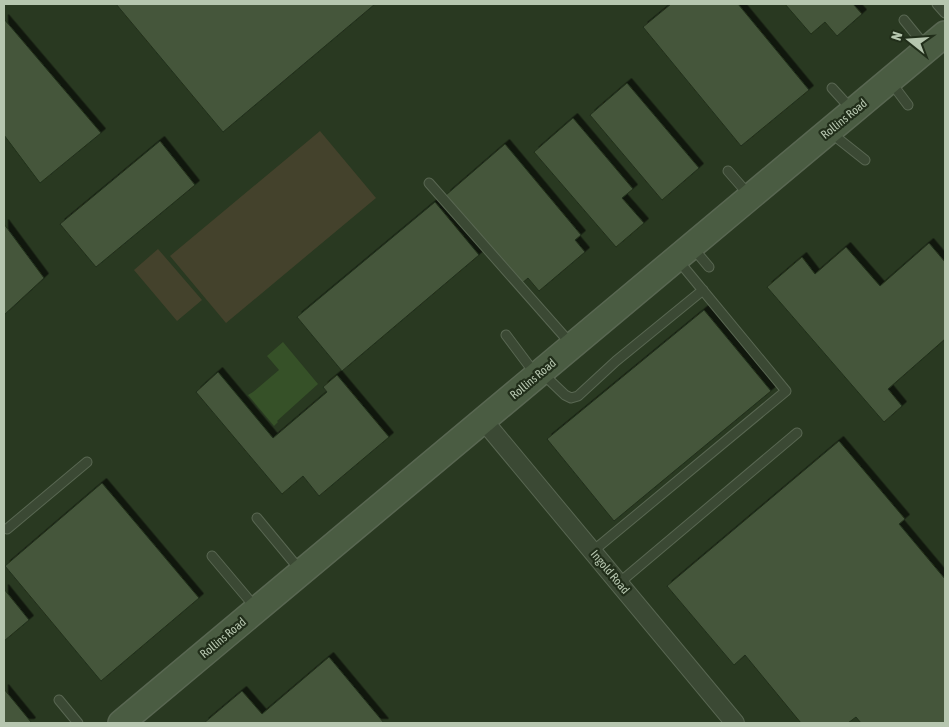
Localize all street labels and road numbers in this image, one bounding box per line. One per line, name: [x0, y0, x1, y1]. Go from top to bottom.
street label: Rollins Road: [818, 96, 870, 142]
street label: Rollins Road: [507, 356, 559, 402]
street label: Ingold Road: [588, 547, 632, 597]
street label: Rollins Road: [197, 615, 249, 661]

